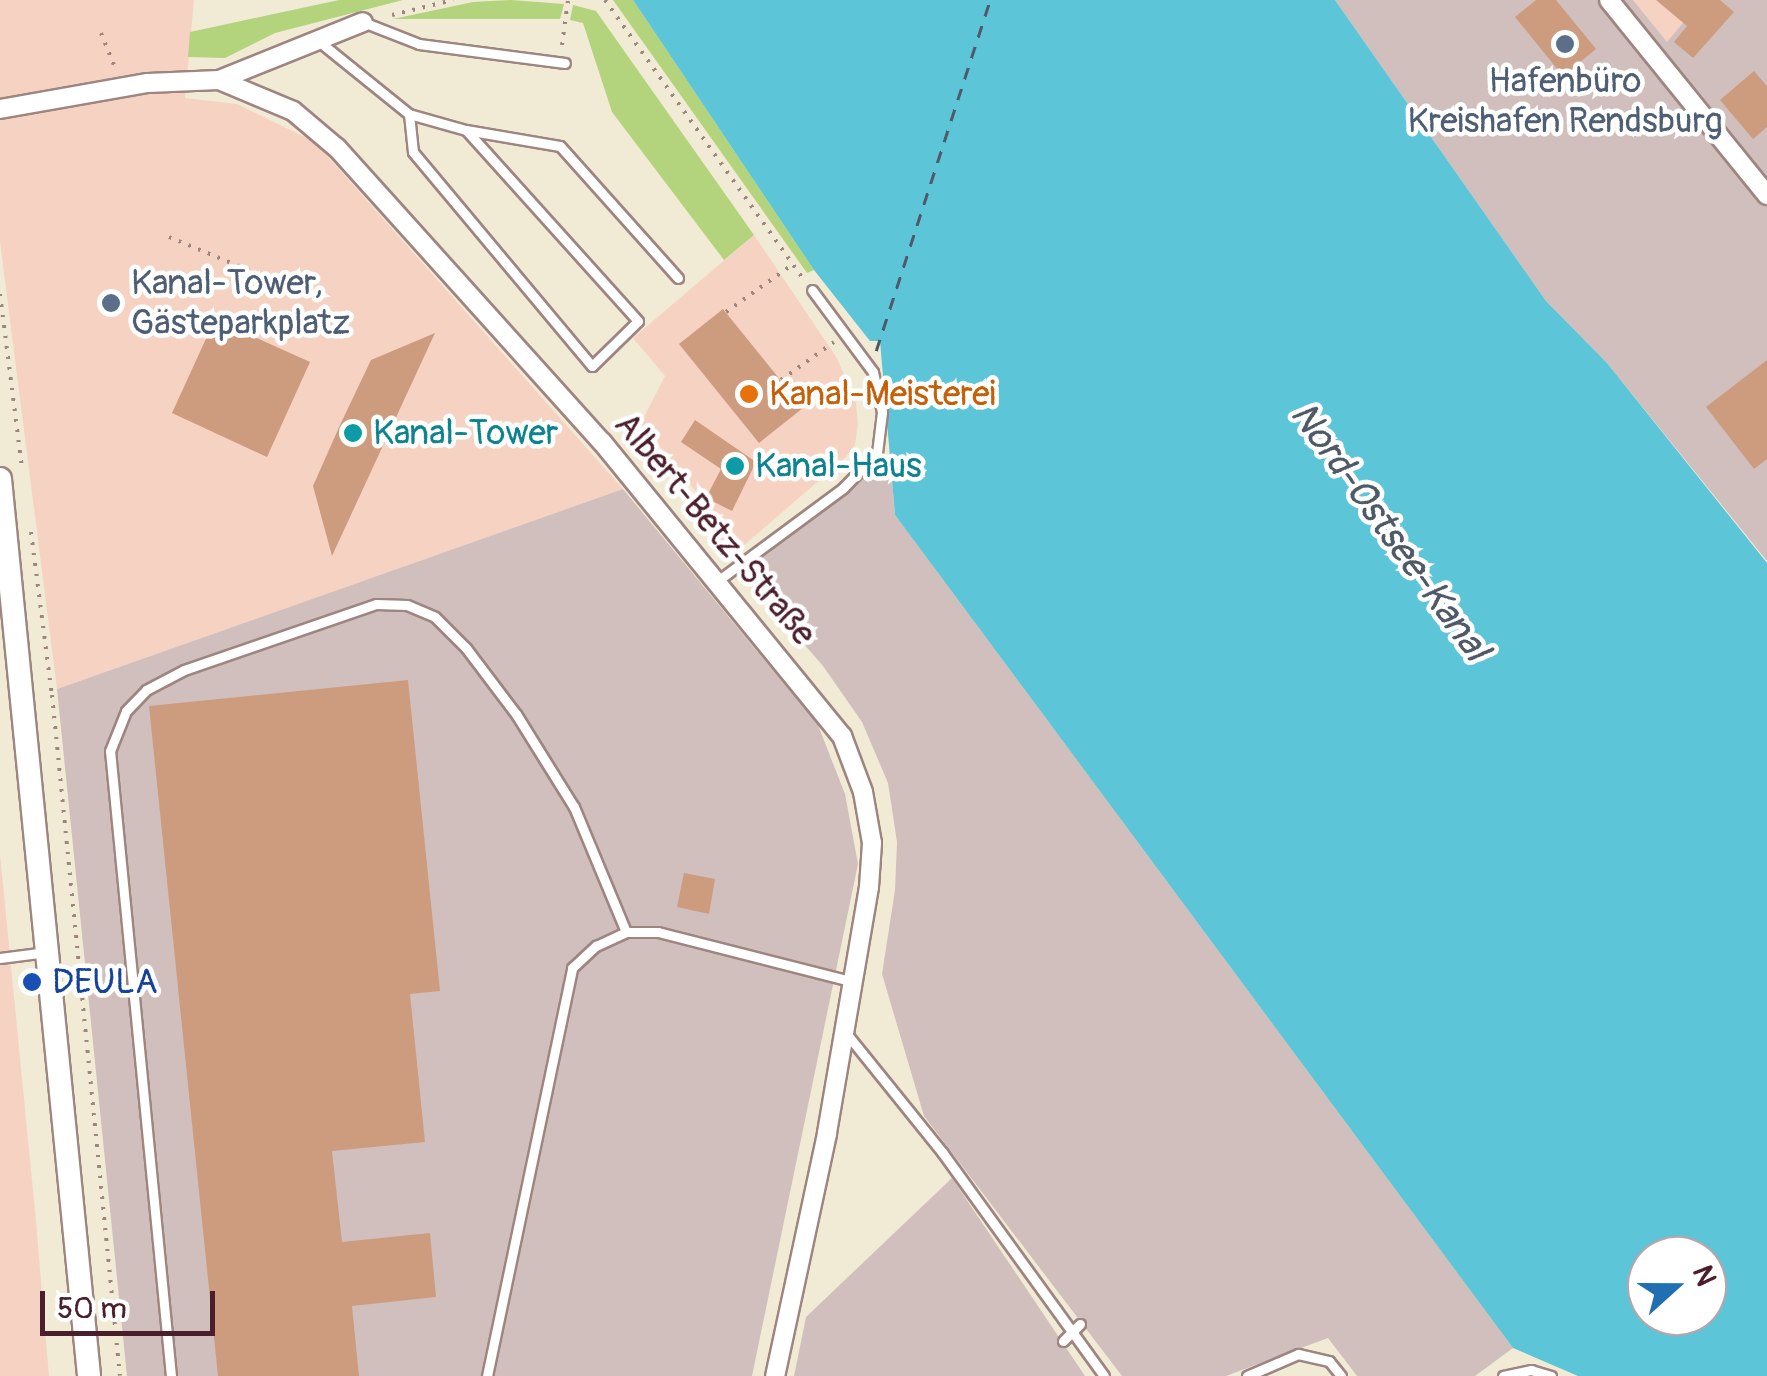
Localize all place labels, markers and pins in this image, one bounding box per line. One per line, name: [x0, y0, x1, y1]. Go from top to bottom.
marker: Hafenbüro Kreishafen Rendsburg: [1554, 33, 1576, 55]
place label: Hafenbüro Kreishafen Rendsburg: [1407, 60, 1723, 142]
place label: Kanal-Tower, Gästeparkplatz: [131, 262, 350, 344]
marker: Kanal-Tower, Gästeparkplatz: [100, 292, 122, 314]
place label: Kanal-Meisterei: [769, 373, 996, 415]
marker: Kanal-Meisterei: [738, 383, 760, 405]
place label: Kanal-Tower: [373, 412, 558, 454]
marker: Kanal-Tower: [342, 422, 364, 444]
place label: Kanal-Haus: [755, 445, 922, 487]
marker: Kanal-Haus: [724, 455, 746, 477]
place label: DEULA: [52, 961, 158, 1003]
marker: DEULA: [21, 971, 43, 993]

